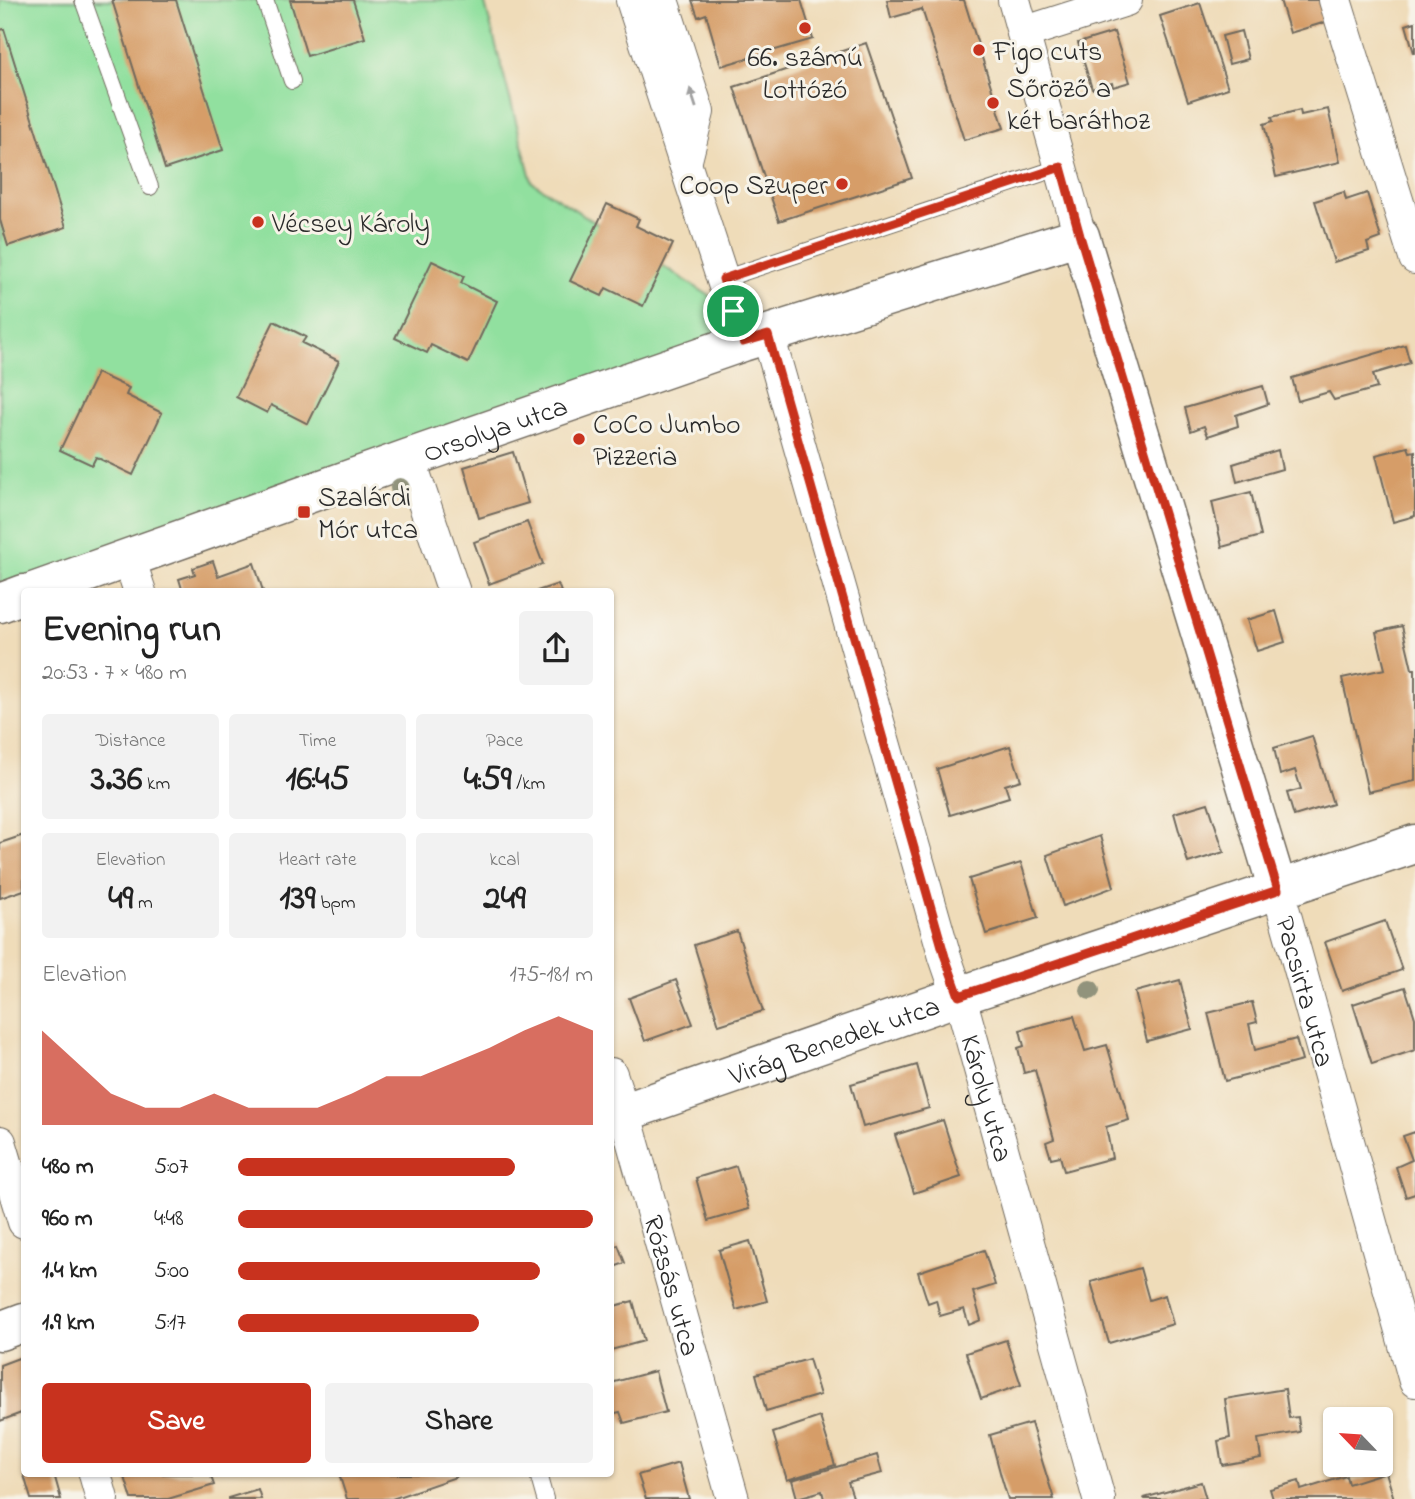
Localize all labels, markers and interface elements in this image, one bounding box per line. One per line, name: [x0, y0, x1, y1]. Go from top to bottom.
marker: 66. számú Lottózó: [797, 20, 813, 36]
place label: Figo cuts: [992, 33, 1102, 74]
place label: 66. számú Lottózó: [747, 39, 863, 112]
marker: Figo cuts: [971, 42, 987, 58]
place label: Sőröző a két baráthoz: [1007, 70, 1150, 143]
one-way arrow: [688, 88, 698, 109]
marker: Sőröző a két baráthoz: [985, 95, 1001, 111]
place label: Coop Szuper: [679, 167, 828, 208]
marker: Coop Szuper: [834, 176, 850, 192]
place label: Vécsey Károly: [271, 205, 430, 246]
marker: Vécsey Károly: [250, 214, 266, 230]
pin: [703, 281, 763, 341]
icon: arrive: [714, 292, 752, 330]
street label: Orsolya utca: [418, 387, 574, 476]
place label: CoCo Jumbo Pizzeria: [593, 406, 741, 479]
marker: CoCo Jumbo Pizzeria: [571, 431, 587, 447]
place label: Szalárdi Mór utca: [318, 479, 418, 552]
marker: Szalárdi Mór utca: [296, 504, 312, 520]
text: Evening run: [42, 603, 221, 659]
button: share: [519, 611, 593, 685]
text: 20:53 · 7 × 480 m: [42, 657, 187, 690]
text: Distance: [96, 728, 166, 755]
text: Time: [299, 728, 336, 755]
text: Pace: [486, 728, 523, 755]
text: 3.36: [91, 755, 142, 806]
text: 16:45: [286, 755, 349, 806]
text: 4:59: [464, 755, 512, 806]
text: km: [142, 771, 170, 798]
text: /km: [512, 771, 545, 798]
text: Elevation: [96, 847, 165, 874]
text: Heart rate: [279, 847, 356, 874]
text: kcal: [489, 847, 520, 874]
text: 49: [108, 874, 133, 925]
text: 139: [280, 874, 316, 925]
text: 249: [483, 874, 526, 925]
text: m: [133, 890, 153, 917]
text: bpm: [316, 890, 356, 917]
street label: Pacsirta utca: [1262, 912, 1343, 1072]
text: Elevation: [42, 959, 127, 992]
text: 175–181 m: [510, 959, 593, 992]
street label: Virág Benedek utca: [723, 987, 946, 1099]
street label: Károly utca: [947, 1030, 1022, 1167]
text: 480 m: [42, 1151, 94, 1184]
text: 5:07: [154, 1151, 189, 1184]
text: 960 m: [42, 1203, 93, 1236]
text: 4:48: [154, 1203, 184, 1236]
street label: Rózsás utca: [630, 1211, 709, 1361]
text: 1.4 km: [42, 1255, 97, 1288]
text: 5:00: [154, 1255, 189, 1288]
text: 1.9 km: [42, 1307, 95, 1340]
text: 5:17: [154, 1307, 186, 1340]
button: Save: [42, 1383, 311, 1463]
button: Share: [325, 1383, 593, 1463]
north arrow: [1323, 1407, 1393, 1477]
map controls: [1323, 1407, 1393, 1477]

